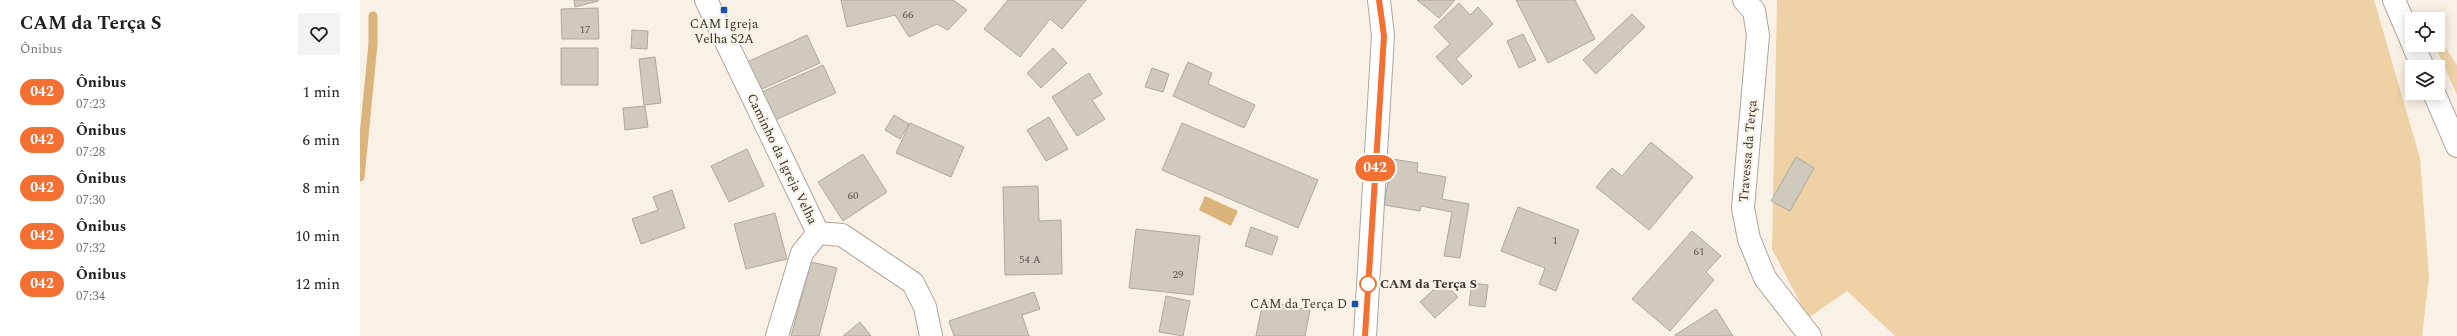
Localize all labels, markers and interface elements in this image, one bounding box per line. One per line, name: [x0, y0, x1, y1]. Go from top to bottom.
marker: CAM Igreja Velha S2A: [719, 5, 729, 15]
house number: 66: [903, 6, 914, 23]
text: CAM da Terça S: [20, 9, 162, 38]
map controls: [2405, 12, 2445, 100]
button: locate: [2405, 12, 2445, 52]
button: heart: [298, 13, 340, 55]
place label: CAM Igreja Velha S2A: [690, 14, 759, 49]
house number: 17: [580, 21, 591, 38]
text: Ônibus: [20, 39, 62, 59]
button: layers: [2405, 60, 2445, 100]
text: Ônibus: [76, 71, 126, 94]
text: 042: [30, 81, 54, 102]
text: 1 min: [302, 81, 340, 104]
street label: Caminho da Igreja Velha: [742, 90, 823, 228]
text: 07:23: [76, 94, 105, 114]
street label: Travessa da Terça: [1734, 99, 1762, 203]
text: Ônibus: [76, 119, 126, 142]
text: 042: [30, 129, 54, 150]
text: 6 min: [302, 129, 340, 152]
text: 07:28: [76, 142, 105, 162]
line badge: 042: [1352, 155, 1398, 181]
text: 042: [1363, 157, 1387, 178]
text: Ônibus: [76, 167, 126, 190]
text: 042: [30, 177, 54, 198]
text: 8 min: [302, 177, 340, 200]
house number: 60: [848, 187, 859, 204]
text: 07:30: [76, 190, 105, 210]
text: Ônibus: [76, 215, 126, 238]
text: 042: [30, 225, 54, 246]
text: 10 min: [295, 225, 340, 248]
house number: 1: [1552, 232, 1558, 249]
text: 07:32: [76, 238, 105, 258]
house number: 61: [1694, 243, 1705, 260]
house number: 54 A: [1019, 251, 1041, 268]
text: Ônibus: [76, 263, 126, 286]
house number: 29: [1173, 266, 1184, 283]
text: 042: [30, 273, 54, 294]
text: 12 min: [295, 273, 340, 296]
place label: CAM da Terça S: [1380, 274, 1477, 294]
marker: CAM da Terça S: [1359, 275, 1377, 293]
text: 07:34: [76, 286, 105, 306]
place label: CAM da Terça D: [1250, 294, 1347, 314]
marker: CAM da Terça D: [1350, 299, 1360, 309]

